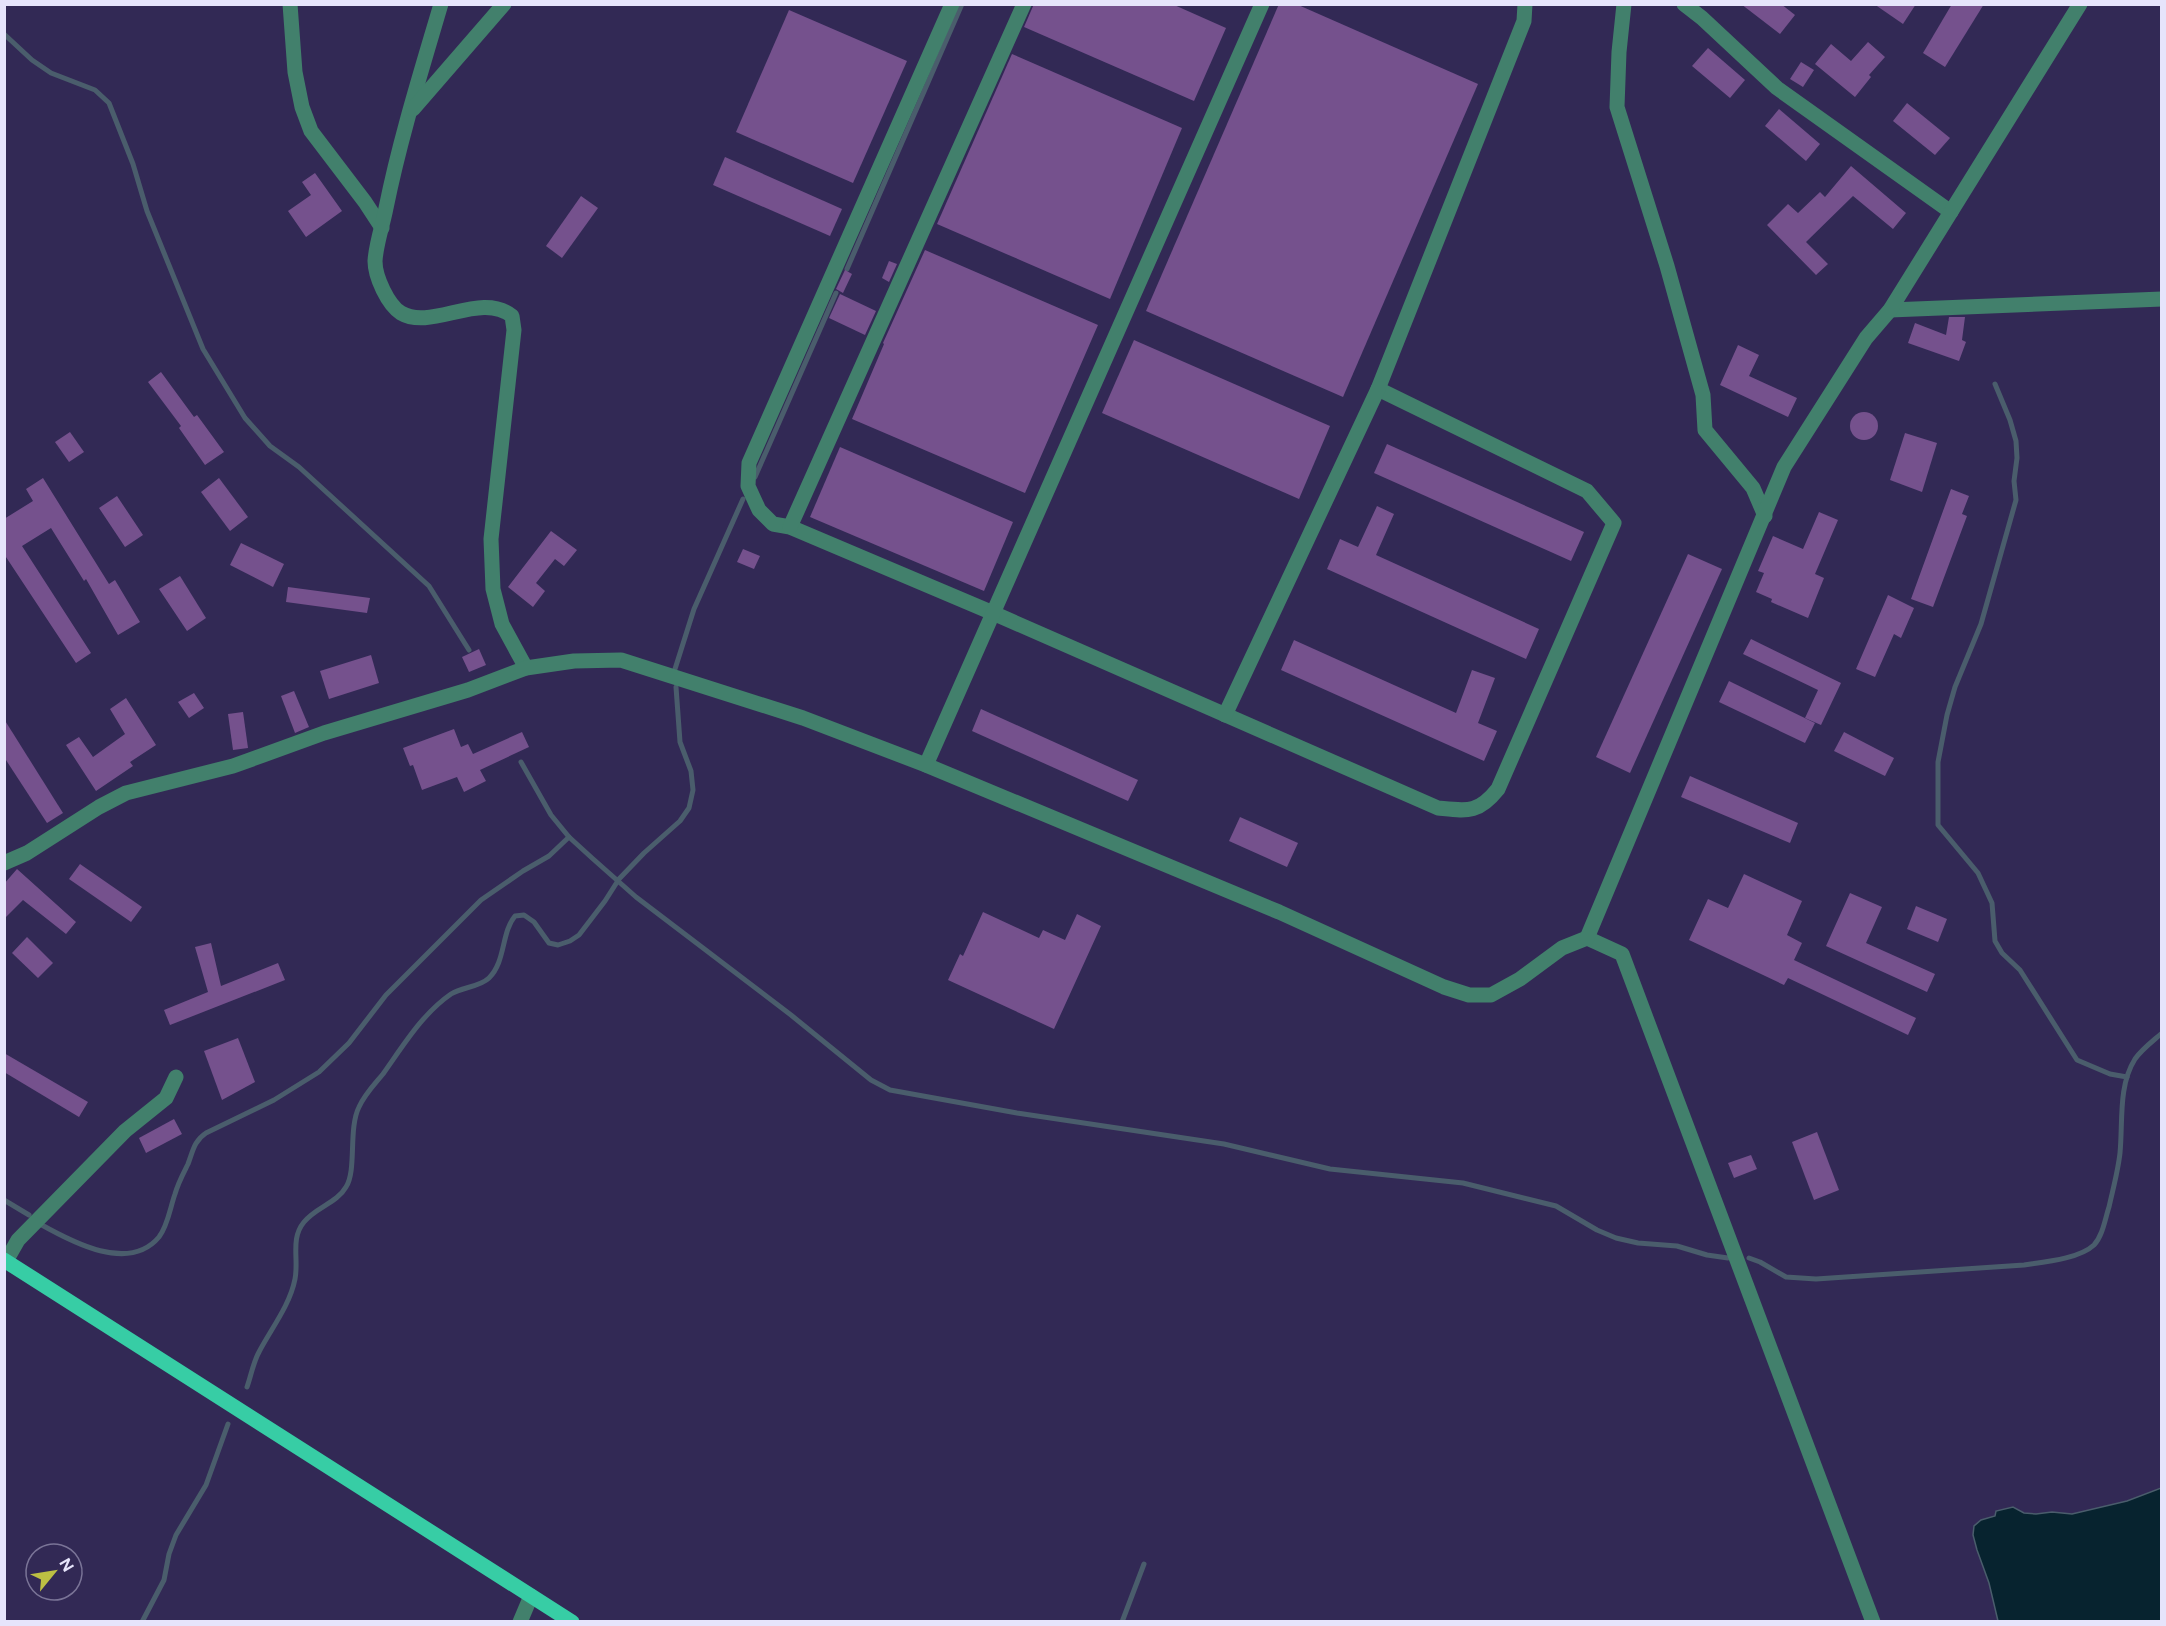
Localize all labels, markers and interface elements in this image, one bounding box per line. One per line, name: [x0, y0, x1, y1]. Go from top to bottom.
north arrow: [24, 1542, 84, 1602]
text: N: [55, 1555, 78, 1575]

